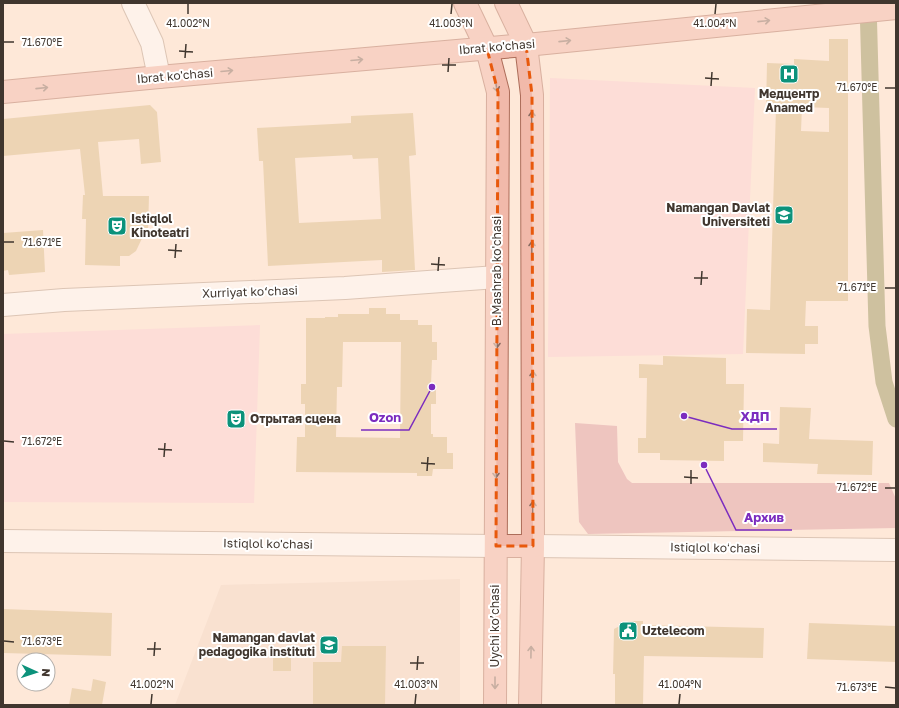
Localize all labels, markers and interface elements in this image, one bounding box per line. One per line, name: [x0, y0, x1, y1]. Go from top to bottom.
text: 41.002°N: [166, 17, 210, 29]
text: 41.003°N: [429, 17, 473, 29]
text: 41.004°N: [693, 17, 737, 29]
one-way arrow: [757, 18, 770, 25]
text: 71.670°E: [22, 36, 62, 48]
street label: Ibrat ko'chasi: [458, 36, 536, 57]
one-way arrow: [558, 38, 571, 45]
one-way arrow: [350, 56, 363, 63]
hospital icon: Медцентр Anamed: [778, 63, 800, 85]
street label: Ibrat ko'chasi: [136, 65, 214, 86]
one-way arrow: [220, 67, 233, 75]
one-way arrow: [493, 80, 501, 93]
text: 71.670°E: [837, 81, 877, 93]
one-way arrow: [35, 85, 48, 92]
place label: Медцентр Anamed: [759, 86, 820, 115]
one-way arrow: [528, 111, 536, 124]
place label: Namangan Davlat Universiteti: [666, 200, 770, 229]
school or university icon: Namangan Davlat Universiteti: [773, 204, 795, 226]
place label: Istiqlol Kinoteatri: [131, 211, 189, 240]
theatre icon: Istiqlol Kinoteatri: [106, 215, 128, 237]
street label: B.Mashrab ko'chasi: [489, 216, 504, 326]
text: 71.671°E: [23, 236, 61, 248]
one-way arrow: [528, 241, 536, 254]
text: 71.671°E: [838, 281, 876, 293]
street label: Xurriyat ko‘chasi: [202, 282, 298, 301]
one-way arrow: [493, 335, 501, 348]
one-way arrow: [529, 371, 537, 384]
callout: ХДП: [732, 404, 777, 429]
callout: Ozon: [361, 405, 409, 430]
theatre icon: Отрытая сцена: [225, 408, 247, 430]
text: ХДП: [740, 408, 770, 424]
text: Ozon: [369, 409, 401, 425]
place label: Отрытая сцена: [250, 411, 341, 426]
text: 71.672°E: [22, 435, 62, 447]
one-way arrow: [492, 465, 500, 478]
text: 71.672°E: [837, 481, 877, 493]
one-way arrow: [529, 501, 537, 514]
callout: Архив: [736, 505, 792, 530]
text: Архив: [744, 509, 784, 525]
street label: Istiqlol ko'chasi: [223, 535, 313, 552]
street label: Istiqlol koʻchasi: [670, 539, 760, 556]
street label: Uychi ko’chasi: [487, 585, 502, 667]
public building icon: Uztelecom: [617, 620, 639, 642]
place label: Uztelecom: [642, 623, 705, 638]
place label: Namangan davlat pedagogika instituti: [199, 630, 315, 659]
school or university icon: Namangan davlat pedagogika instituti: [318, 634, 340, 656]
text: 71.673°E: [22, 635, 62, 647]
one-way arrow: [527, 646, 535, 659]
north arrow: [16, 652, 56, 692]
text: N: [40, 668, 53, 677]
one-way arrow: [491, 676, 499, 689]
text: 41.002°N: [130, 678, 174, 690]
text: 41.003°N: [394, 678, 438, 690]
text: 41.004°N: [658, 678, 702, 690]
text: 71.673°E: [837, 681, 877, 693]

